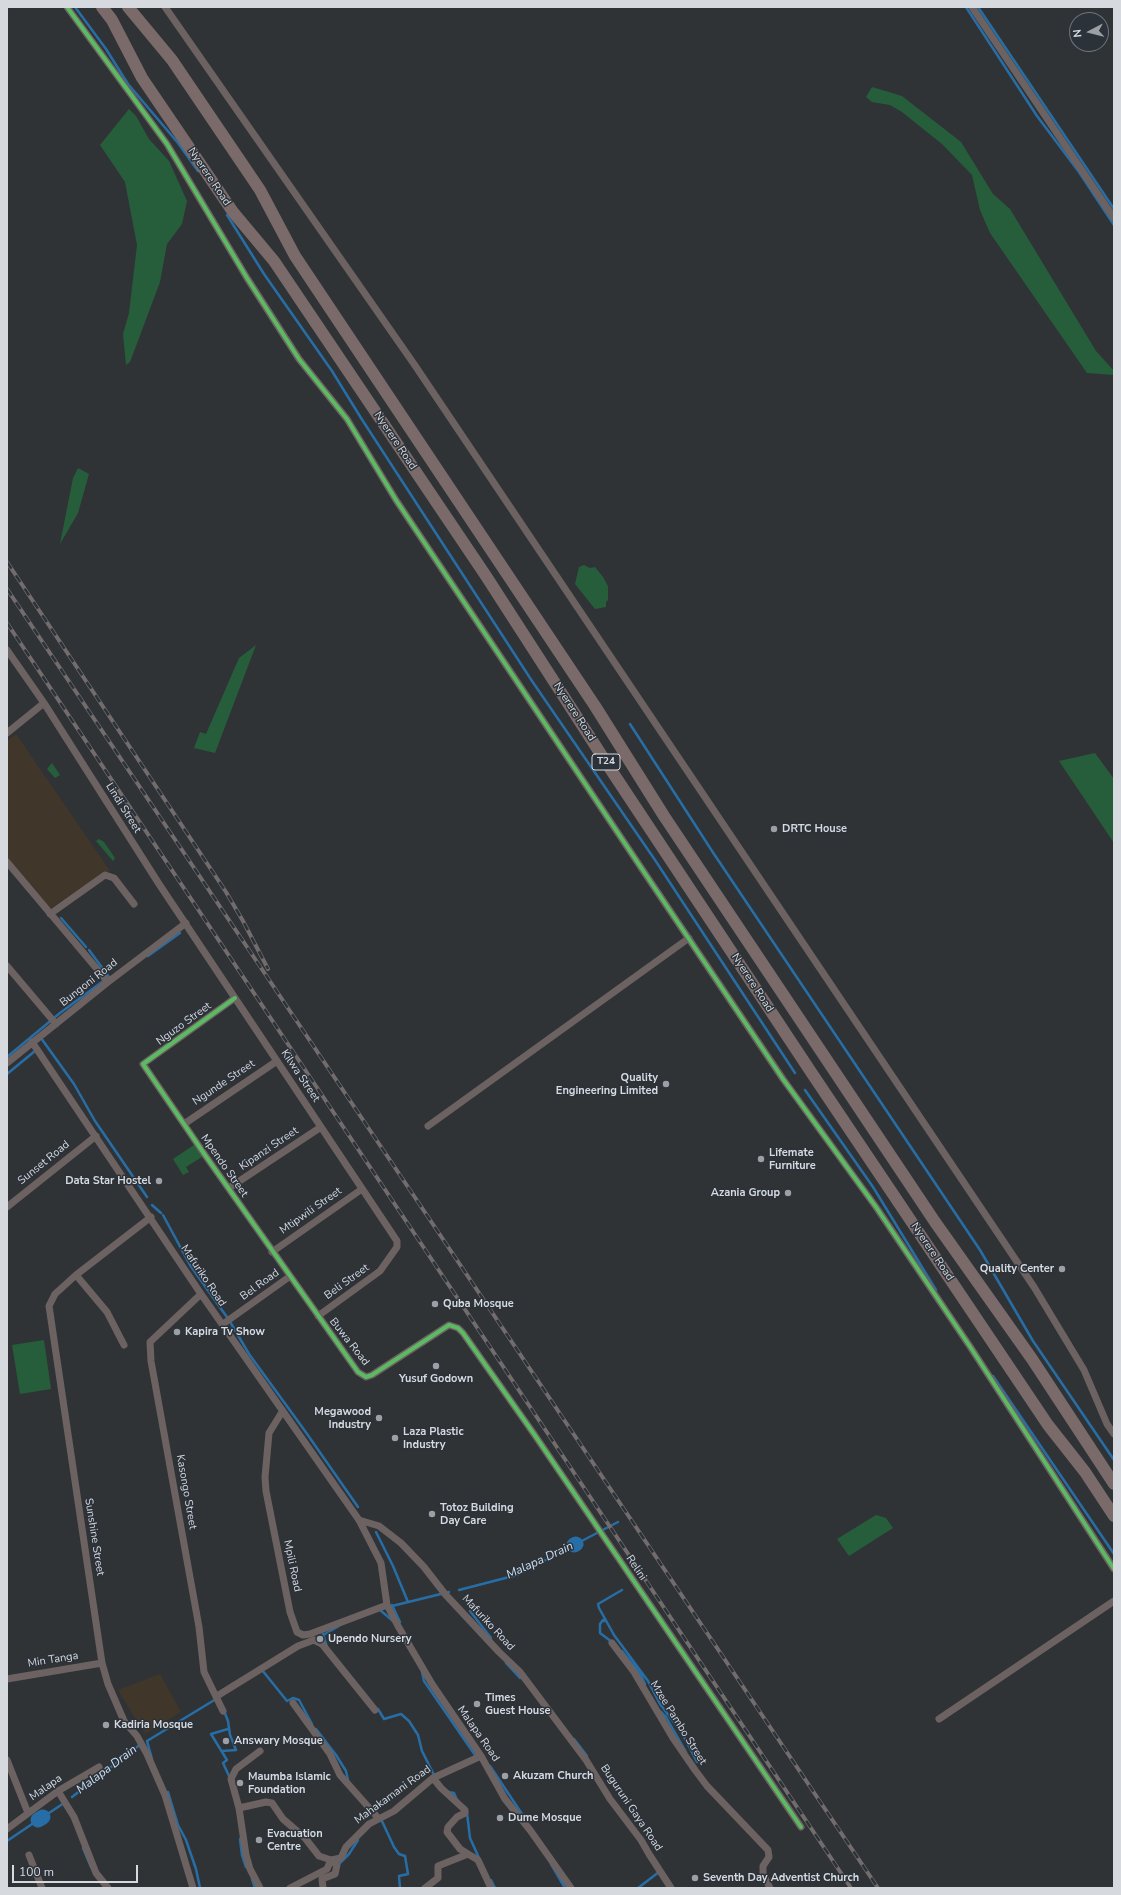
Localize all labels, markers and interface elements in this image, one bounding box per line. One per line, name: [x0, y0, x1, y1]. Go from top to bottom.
north arrow: [1069, 12, 1109, 52]
text: N: [1070, 28, 1086, 38]
street label: Nyerere Road: [185, 145, 233, 209]
street label: Nyerere Road: [371, 409, 419, 473]
street label: Nyerere Road: [550, 680, 598, 744]
road number: T24: [592, 754, 620, 770]
street label: Lindi Street: [102, 781, 144, 835]
place label: DRTC House: [782, 822, 847, 836]
marker: DRTC House: [769, 824, 779, 834]
street label: Nyerere Road: [728, 951, 776, 1015]
street label: Bungoni Road: [57, 956, 121, 1010]
street label: Nguzo Street: [154, 1000, 214, 1048]
street label: Kilwa Street: [278, 1047, 322, 1105]
street label: Ngunde Street: [190, 1057, 258, 1109]
place label: Quality Engineering Limited: [556, 1071, 658, 1097]
marker: Quality Engineering Limited: [661, 1079, 671, 1089]
street label: Kipanzi Street: [237, 1124, 301, 1174]
street label: Mpendo Street: [198, 1132, 250, 1200]
street label: Sunset Road: [16, 1138, 72, 1188]
place label: Lifemate Furniture: [769, 1146, 816, 1172]
marker: Lifemate Furniture: [756, 1154, 766, 1164]
place label: Data Star Hostel: [65, 1174, 151, 1188]
marker: Data Star Hostel: [154, 1176, 164, 1186]
street label: Mtipwili Street: [277, 1185, 345, 1237]
place label: Azania Group: [711, 1186, 780, 1200]
marker: Azania Group: [783, 1188, 793, 1198]
street label: Nyerere Road: [908, 1220, 956, 1284]
street label: Mafuriko Road: [178, 1243, 228, 1309]
street label: Beli Street: [322, 1261, 372, 1303]
place label: Quality Center: [980, 1262, 1054, 1276]
marker: Quality Center: [1057, 1264, 1067, 1274]
street label: Bel Road: [238, 1266, 282, 1304]
place label: Quba Mosque: [443, 1297, 514, 1311]
marker: Quba Mosque: [430, 1299, 440, 1309]
street label: Buwa Road: [326, 1315, 372, 1369]
place label: Kapira Tv Show: [185, 1325, 265, 1339]
marker: Kapira Tv Show: [172, 1327, 182, 1337]
marker: Yusuf Godown: [431, 1361, 441, 1371]
place label: Yusuf Godown: [399, 1372, 473, 1386]
place label: Megawood Industry: [314, 1405, 371, 1431]
marker: Megawood Industry: [374, 1413, 384, 1423]
place label: Laza Plastic Industry: [403, 1425, 464, 1451]
marker: Laza Plastic Industry: [390, 1433, 400, 1443]
street label: Kasongo Street: [173, 1454, 199, 1530]
street label: Sunshine Street: [81, 1497, 107, 1577]
place label: Totoz Building Day Care: [440, 1501, 514, 1527]
marker: Totoz Building Day Care: [427, 1509, 437, 1519]
street label: Mpili Road: [280, 1539, 304, 1593]
water label: Malapa Drain: [504, 1539, 576, 1583]
street label: Relini: [623, 1553, 649, 1583]
street label: Mafuriko Road: [459, 1592, 517, 1654]
place label: Upendo Nursery: [328, 1632, 412, 1646]
marker: Upendo Nursery: [315, 1634, 325, 1644]
street label: Min Tanga: [27, 1649, 79, 1671]
street label: Mzee Pambo Street: [647, 1679, 709, 1767]
place label: Times Guest House: [485, 1691, 550, 1717]
marker: Times Guest House: [472, 1699, 482, 1709]
street label: Malapa Road: [454, 1704, 502, 1764]
place label: Kadiria Mosque: [114, 1718, 193, 1732]
marker: Kadiria Mosque: [101, 1720, 111, 1730]
place label: Answary Mosque: [234, 1734, 323, 1748]
marker: Answary Mosque: [221, 1736, 231, 1746]
water label: Malapa Drain: [74, 1743, 140, 1797]
street label: Buguruni Gaya Road: [597, 1762, 665, 1854]
street label: Mahakamani Road: [352, 1763, 434, 1827]
place label: Akuzam Church: [513, 1769, 593, 1783]
place label: Maumba Islamic Foundation: [248, 1770, 331, 1796]
marker: Akuzam Church: [500, 1771, 510, 1781]
street label: Malapa: [27, 1772, 65, 1804]
marker: Maumba Islamic Foundation: [235, 1778, 245, 1788]
place label: Dume Mosque: [508, 1811, 582, 1825]
marker: Dume Mosque: [495, 1813, 505, 1823]
place label: Evacuation Centre: [267, 1827, 323, 1853]
marker: Evacuation Centre: [254, 1835, 264, 1845]
scale bar: [14, 1857, 140, 1883]
text: 100 m: [19, 1864, 54, 1880]
place label: Seventh Day Adventist Church: [703, 1871, 859, 1885]
marker: Seventh Day Adventist Church: [690, 1873, 700, 1883]

